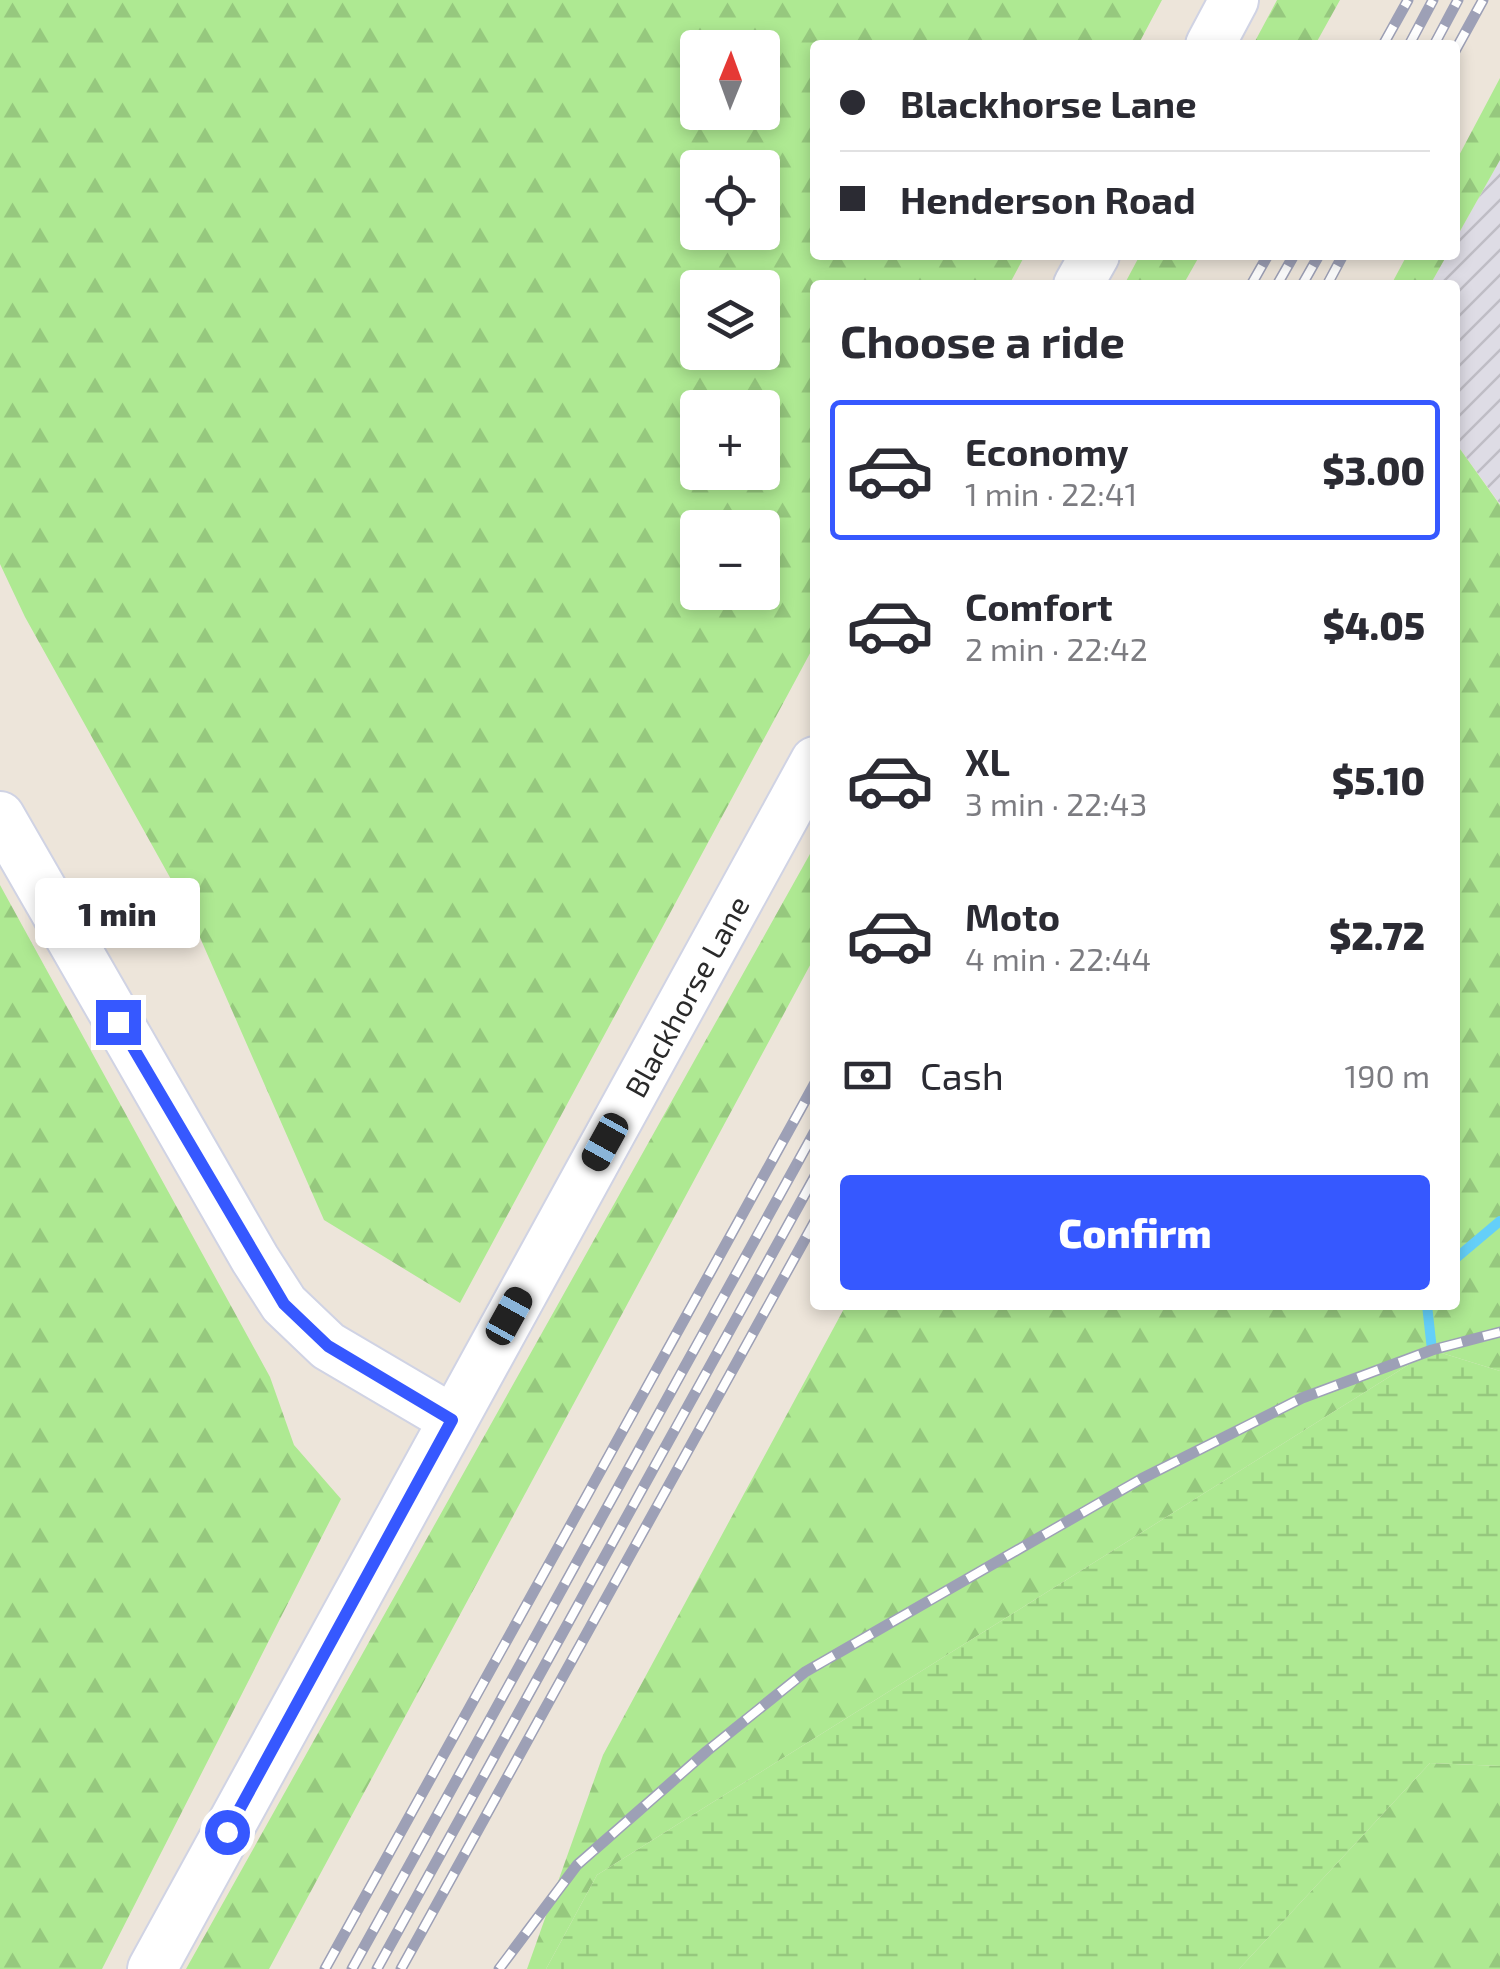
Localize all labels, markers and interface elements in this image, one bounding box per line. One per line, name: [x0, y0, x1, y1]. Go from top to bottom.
north arrow: [680, 30, 780, 130]
map controls: [680, 30, 780, 610]
text: Blackhorse Lane: [900, 80, 1197, 126]
button: locate: [680, 150, 780, 250]
text: Henderson Road: [900, 176, 1196, 222]
button: layers: [680, 270, 780, 370]
text: Choose a ride: [840, 313, 1125, 367]
button: +: [680, 390, 780, 490]
icon: car: [845, 425, 935, 515]
text: Economy: [965, 428, 1129, 474]
text: $3.00: [1322, 447, 1425, 493]
text: 1 min · 22:41: [965, 474, 1137, 512]
button: −: [680, 510, 780, 610]
icon: car: [845, 580, 935, 670]
text: Comfort: [965, 583, 1113, 629]
text: $4.05: [1323, 602, 1425, 648]
text: 2 min · 22:42: [965, 629, 1148, 667]
icon: car: [845, 735, 935, 825]
text: XL: [965, 738, 1010, 784]
text: $5.10: [1332, 757, 1425, 803]
text: 3 min · 22:43: [965, 784, 1147, 822]
callout: 1 min: [36, 877, 200, 947]
street label: Blackhorse Lane: [616, 889, 756, 1103]
icon: car: [845, 890, 935, 980]
text: Moto: [965, 893, 1060, 939]
text: 1 min: [78, 894, 157, 932]
text: $2.72: [1329, 912, 1425, 958]
text: 4 min · 22:44: [965, 939, 1151, 977]
route end: [96, 1000, 141, 1045]
icon: cash: [840, 1048, 895, 1103]
text: Cash: [920, 1052, 1004, 1098]
text: 190 m: [1344, 1056, 1430, 1094]
car: [577, 1108, 633, 1176]
button: Confirm: [840, 1175, 1430, 1290]
car: [481, 1282, 537, 1350]
route start: [205, 1810, 250, 1855]

